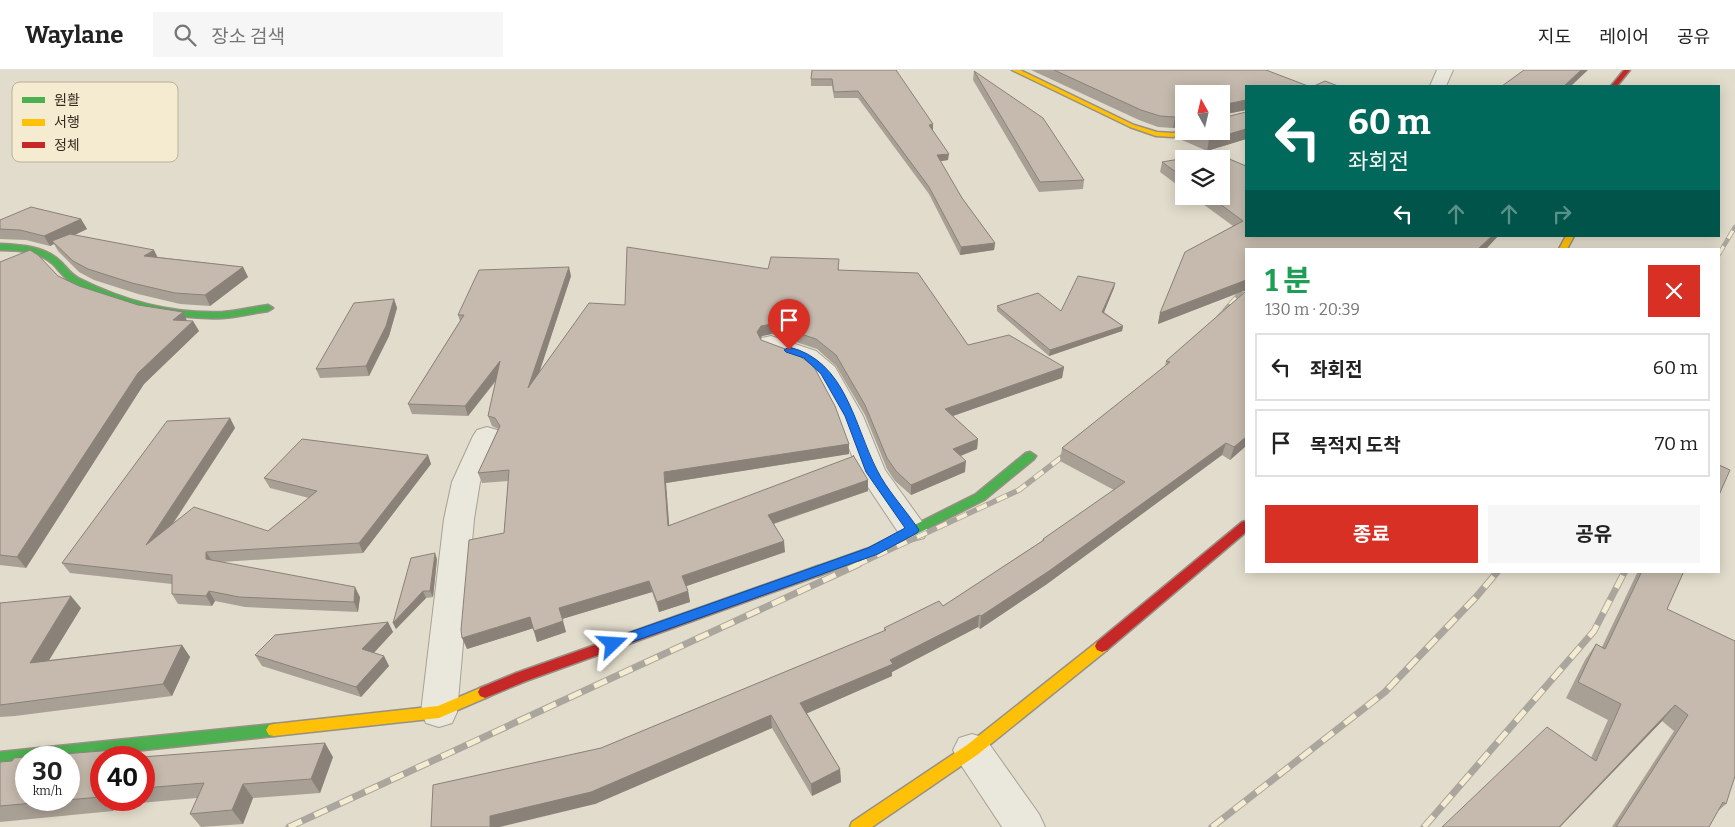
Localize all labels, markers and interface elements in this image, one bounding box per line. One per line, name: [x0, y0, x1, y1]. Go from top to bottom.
search box: [153, 12, 503, 57]
text: Waylane: [25, 21, 123, 49]
icon: search: [171, 21, 199, 49]
text: 장소 검색: [211, 25, 285, 48]
text: 지도: [1538, 26, 1571, 48]
text: 레이어: [1599, 26, 1649, 48]
text: 공유: [1677, 26, 1710, 48]
legend: [12, 82, 178, 162]
north arrow: [1175, 85, 1230, 140]
map controls: [1175, 85, 1230, 205]
text: 원활: [54, 92, 80, 109]
text: 60 m: [1348, 101, 1431, 143]
icon: left: [1265, 105, 1330, 170]
text: 서행: [54, 114, 80, 131]
text: 정체: [54, 137, 80, 154]
text: 좌회전: [1348, 148, 1409, 175]
button: layers: [1175, 150, 1230, 205]
icon: left: [1389, 200, 1417, 228]
icon: ahead: [1442, 200, 1470, 228]
icon: ahead: [1495, 200, 1523, 228]
icon: right: [1548, 200, 1576, 228]
text: 1 분: [1265, 263, 1311, 299]
button: close: [1648, 265, 1700, 317]
pin: [768, 299, 810, 350]
text: 130 m · 20:39: [1265, 300, 1360, 319]
icon: arrive: [775, 306, 803, 334]
icon: left: [1267, 353, 1295, 381]
text: 60 m: [1653, 356, 1698, 379]
text: 좌회전: [1310, 358, 1362, 381]
icon: arrive: [1267, 429, 1295, 457]
text: 70 m: [1655, 432, 1698, 455]
text: 목적지 도착: [1310, 434, 1401, 457]
button: 종료: [1265, 505, 1478, 563]
button: 공유: [1488, 505, 1700, 563]
position arrow: [586, 617, 638, 669]
speed limit sign: 40: [90, 746, 155, 811]
text: 30: [32, 757, 63, 787]
text: km/h: [33, 784, 62, 798]

